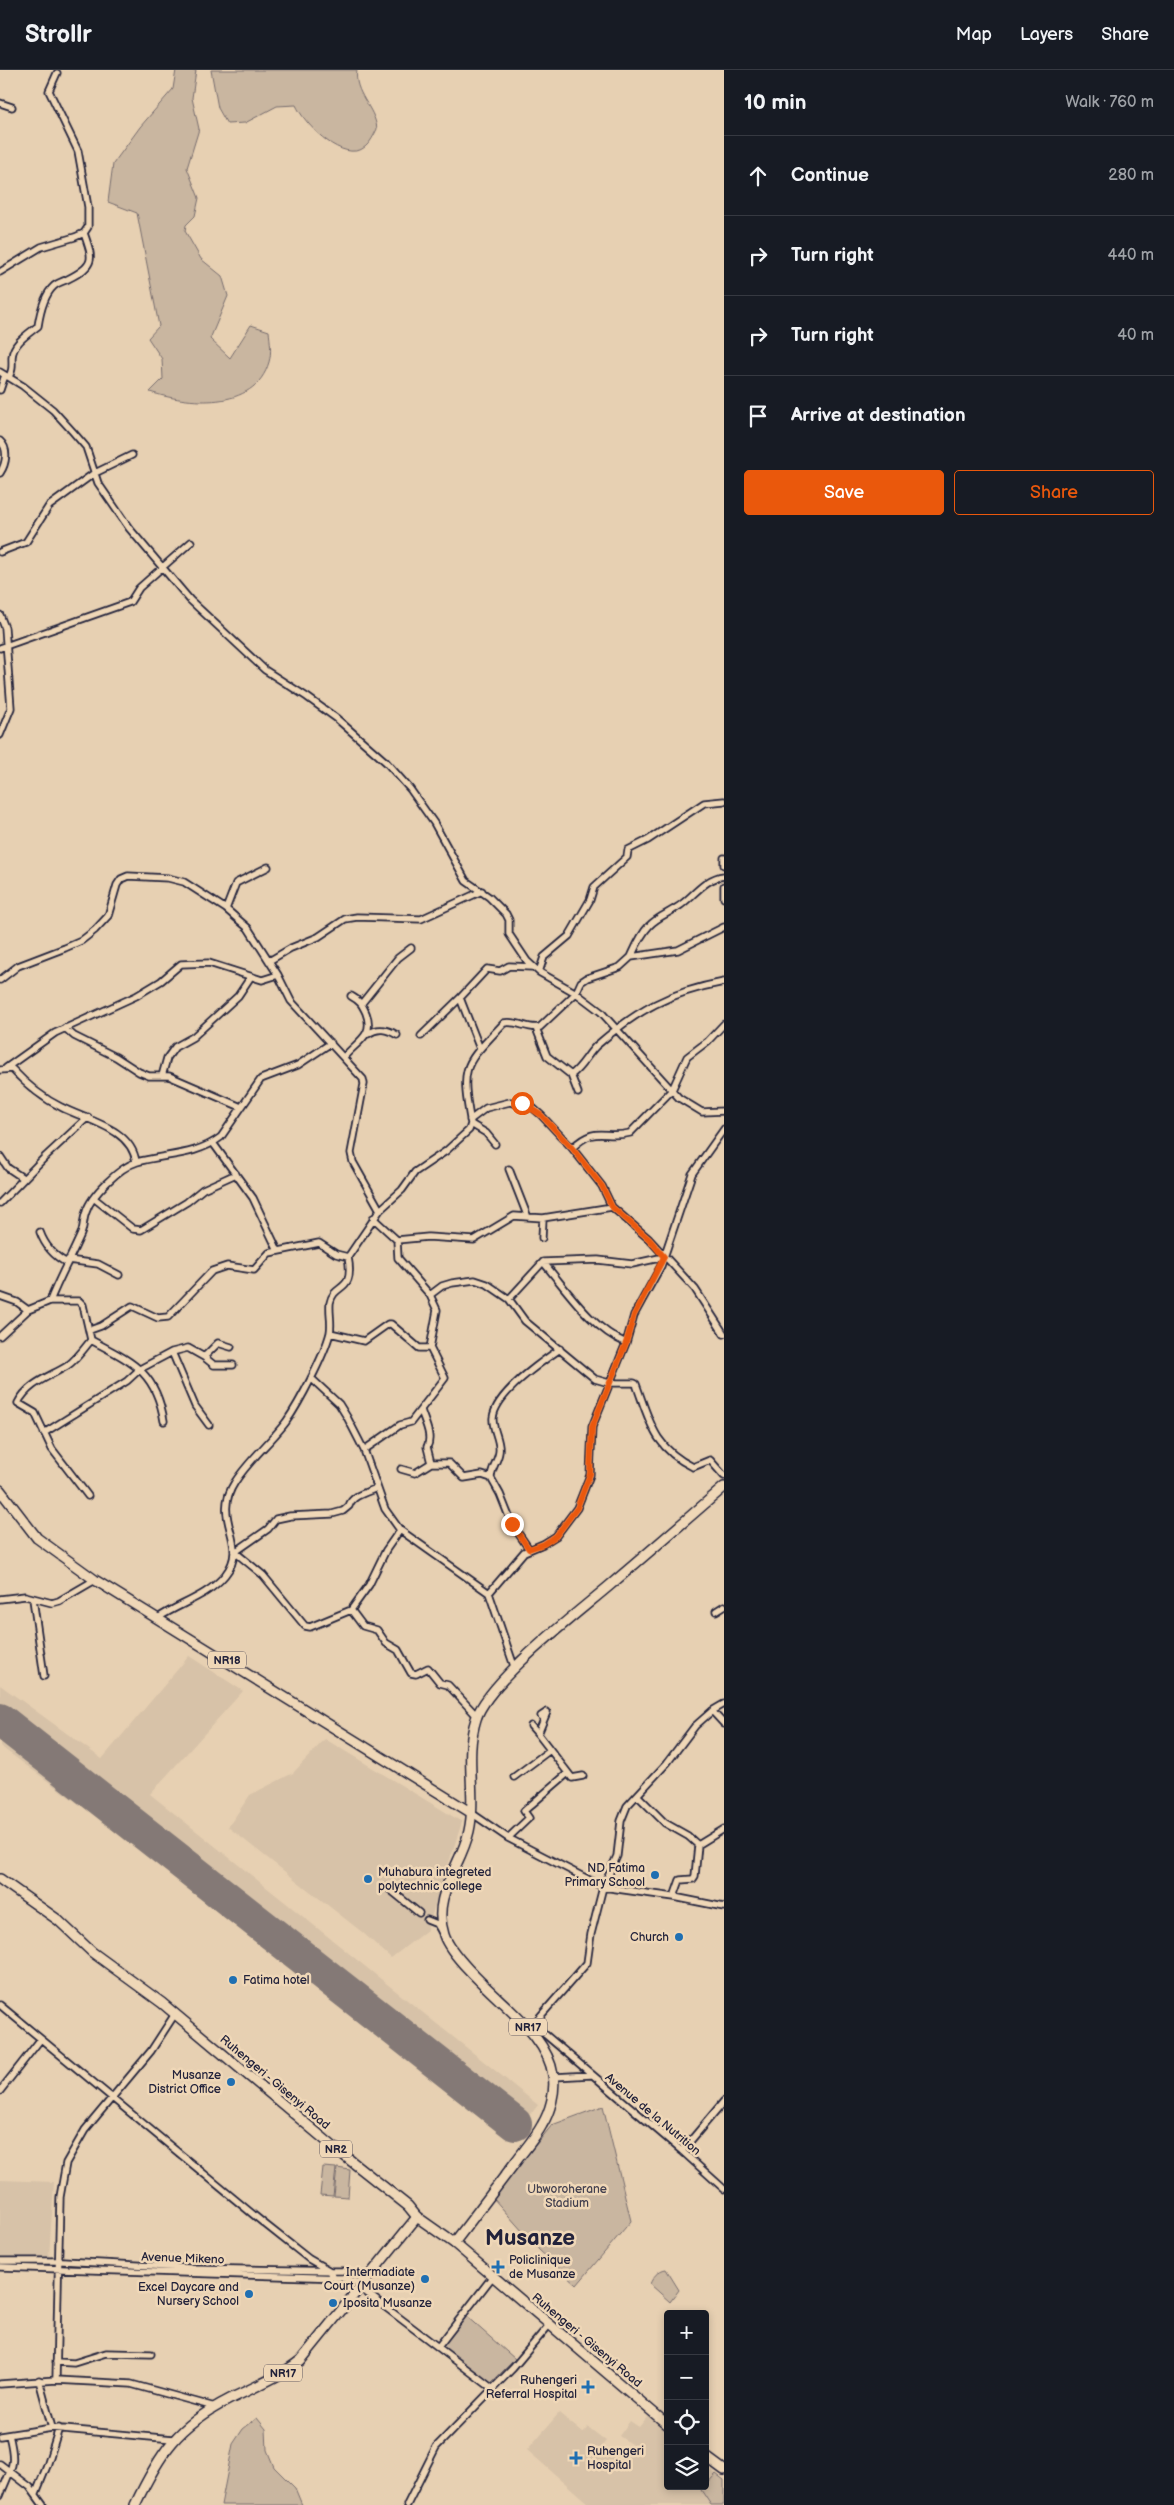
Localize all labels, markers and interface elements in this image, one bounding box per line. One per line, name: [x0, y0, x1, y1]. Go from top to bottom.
text: Strollr: [25, 20, 92, 49]
text: Map: [956, 24, 992, 45]
text: Layers: [1020, 24, 1073, 45]
text: Share: [1101, 24, 1149, 45]
text: 10 min: [744, 90, 806, 115]
text: Walk · 760 m: [1065, 93, 1154, 112]
icon: ahead: [744, 162, 772, 190]
text: Continue: [791, 164, 869, 187]
text: 280 m: [1108, 166, 1154, 185]
icon: right: [744, 242, 772, 270]
text: Turn right: [791, 244, 874, 267]
text: 440 m: [1108, 246, 1154, 265]
icon: right: [744, 322, 772, 350]
text: Turn right: [791, 324, 874, 347]
text: 40 m: [1117, 326, 1154, 345]
icon: arrive: [744, 402, 772, 430]
text: Arrive at destination: [791, 404, 966, 427]
button: Save: [744, 470, 944, 515]
button: Share: [954, 470, 1154, 515]
route start: [511, 1092, 534, 1115]
route end: [501, 1513, 524, 1536]
road number: NR18: [208, 1652, 246, 1668]
place label: ND Fatima Primary School: [564, 1861, 645, 1890]
place label: Muhabura integreted polytechnic college: [378, 1865, 492, 1894]
marker: ND Fatima Primary School: [649, 1869, 661, 1881]
marker: Muhabura integreted polytechnic college: [362, 1873, 374, 1885]
place label: Church: [630, 1930, 669, 1945]
marker: Church: [673, 1931, 685, 1943]
place label: Fatima hotel: [243, 1973, 309, 1988]
marker: Fatima hotel: [227, 1974, 239, 1986]
road number: NR17: [509, 2018, 547, 2035]
street label: Ruhengeri - Gisenyi Road: [217, 2032, 333, 2133]
place label: Musanze District Office: [148, 2068, 221, 2097]
street label: Avenue de la Nutrition: [602, 2070, 704, 2159]
marker: Musanze District Office: [225, 2076, 237, 2088]
road number: NR2: [320, 2140, 352, 2158]
park label: Ubworoherane Stadium: [527, 2182, 607, 2211]
district label: Musanze: [485, 2225, 575, 2252]
street label: Avenue Mikeno: [141, 2250, 225, 2267]
place label: Policlinique de Musanze: [509, 2253, 575, 2282]
marker: Policlinique de Musanze: [491, 2260, 505, 2274]
place label: Intermadiate Court (Musanze): [324, 2265, 415, 2294]
marker: Intermadiate Court (Musanze): [419, 2273, 431, 2285]
place label: Excel Daycare and Nursery School: [138, 2280, 239, 2309]
marker: Excel Daycare and Nursery School: [243, 2288, 255, 2300]
street label: Ruhengeri - Gisenyi Road: [529, 2290, 645, 2391]
place label: Iposita Musanze: [343, 2296, 432, 2311]
marker: Iposita Musanze: [327, 2297, 339, 2309]
map controls: [664, 2310, 709, 2490]
button: +: [664, 2310, 709, 2355]
button: −: [664, 2355, 709, 2400]
road number: NR17: [264, 2364, 302, 2382]
place label: Ruhengeri Referral Hospital: [486, 2373, 577, 2402]
marker: Ruhengeri Referral Hospital: [581, 2380, 595, 2394]
button: locate: [664, 2400, 709, 2445]
place label: Ruhengeri Hospital: [587, 2444, 644, 2473]
button: layers: [664, 2445, 709, 2490]
marker: Ruhengeri Hospital: [569, 2451, 583, 2465]

